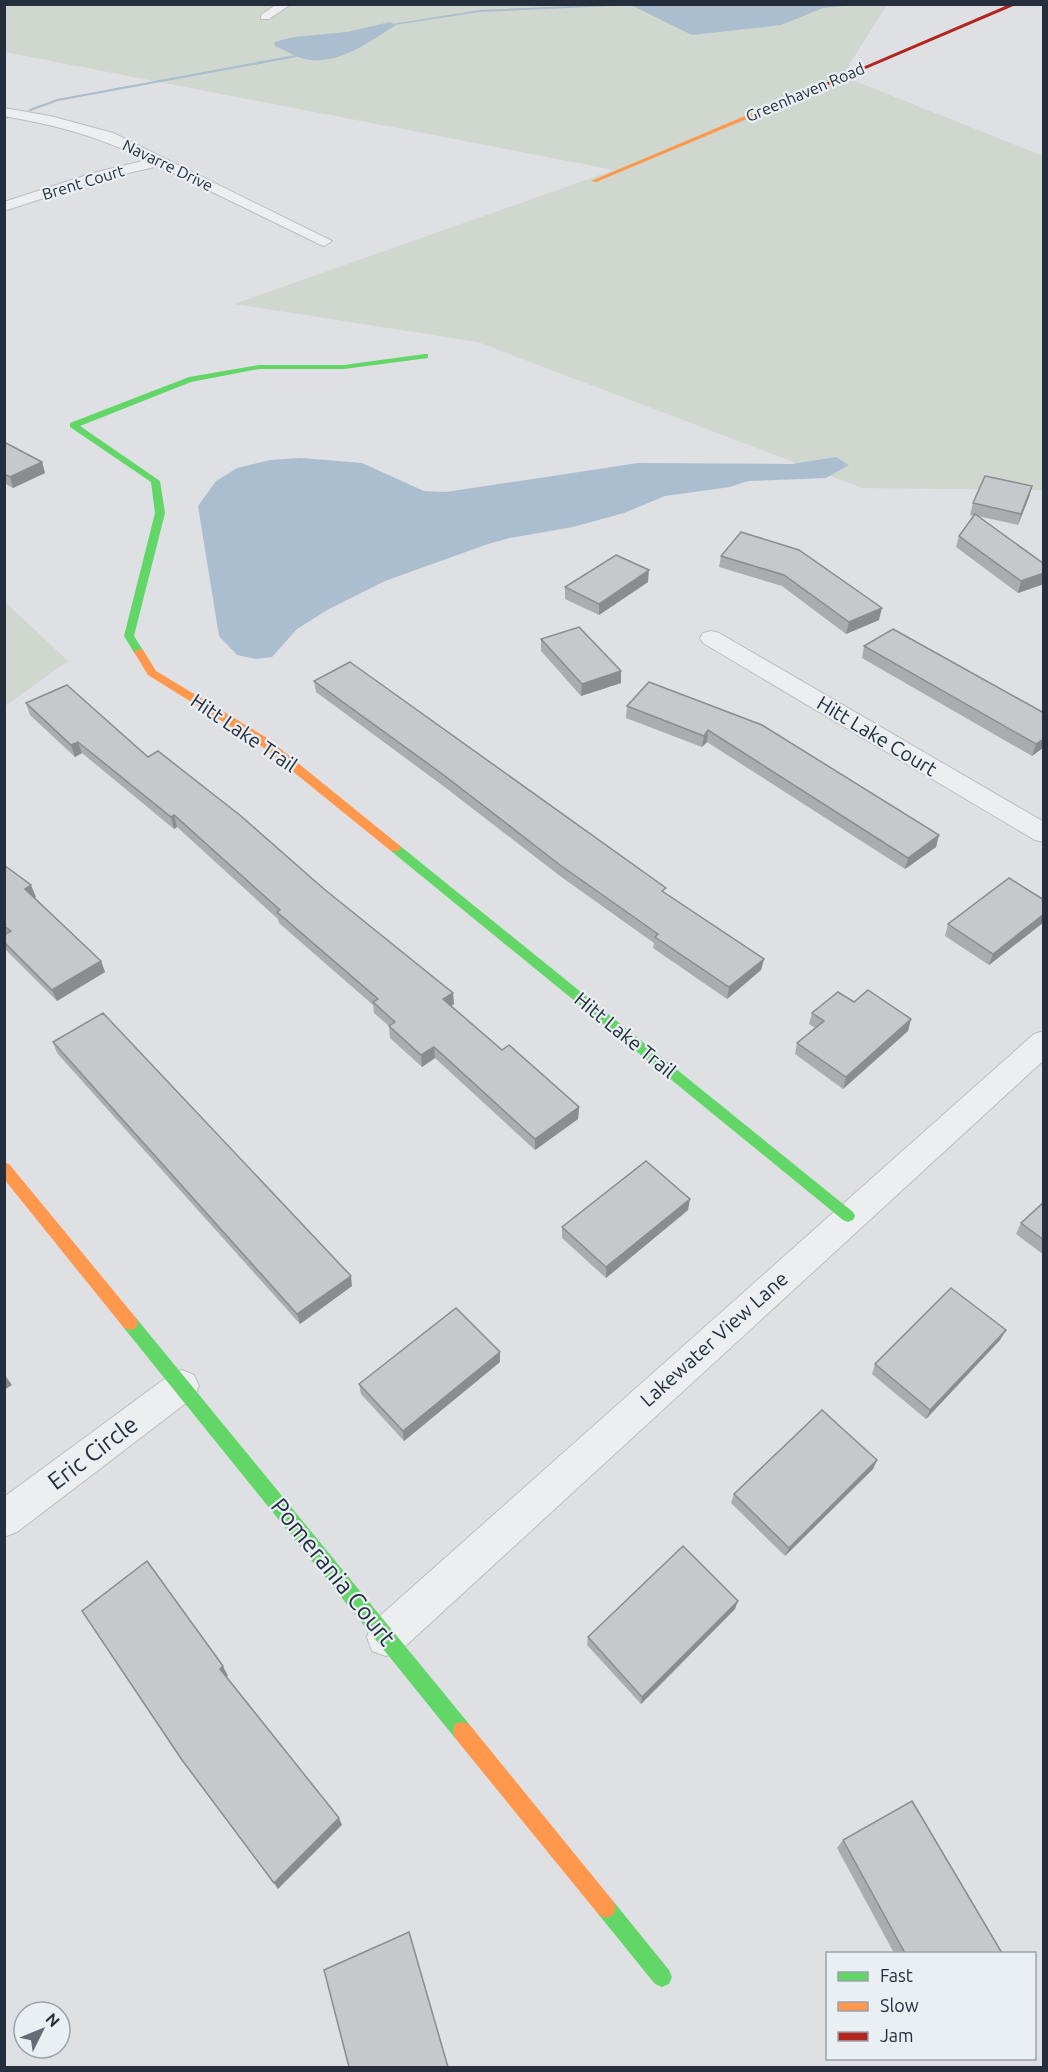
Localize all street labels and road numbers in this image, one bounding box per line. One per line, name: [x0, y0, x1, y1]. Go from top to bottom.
street label: Greenhaven Road: [743, 59, 867, 125]
street label: Navarre Drive: [120, 135, 216, 195]
street label: Brent Court: [40, 161, 127, 203]
street label: Hitt Lake Trail: [187, 689, 302, 777]
street label: Hitt Lake Court: [813, 691, 941, 780]
street label: Hitt Lake Trail: [570, 987, 680, 1082]
street label: Lakewater View Lane: [635, 1266, 792, 1411]
street label: Eric Circle: [42, 1410, 143, 1495]
street label: Pomerania Court: [266, 1493, 401, 1651]

